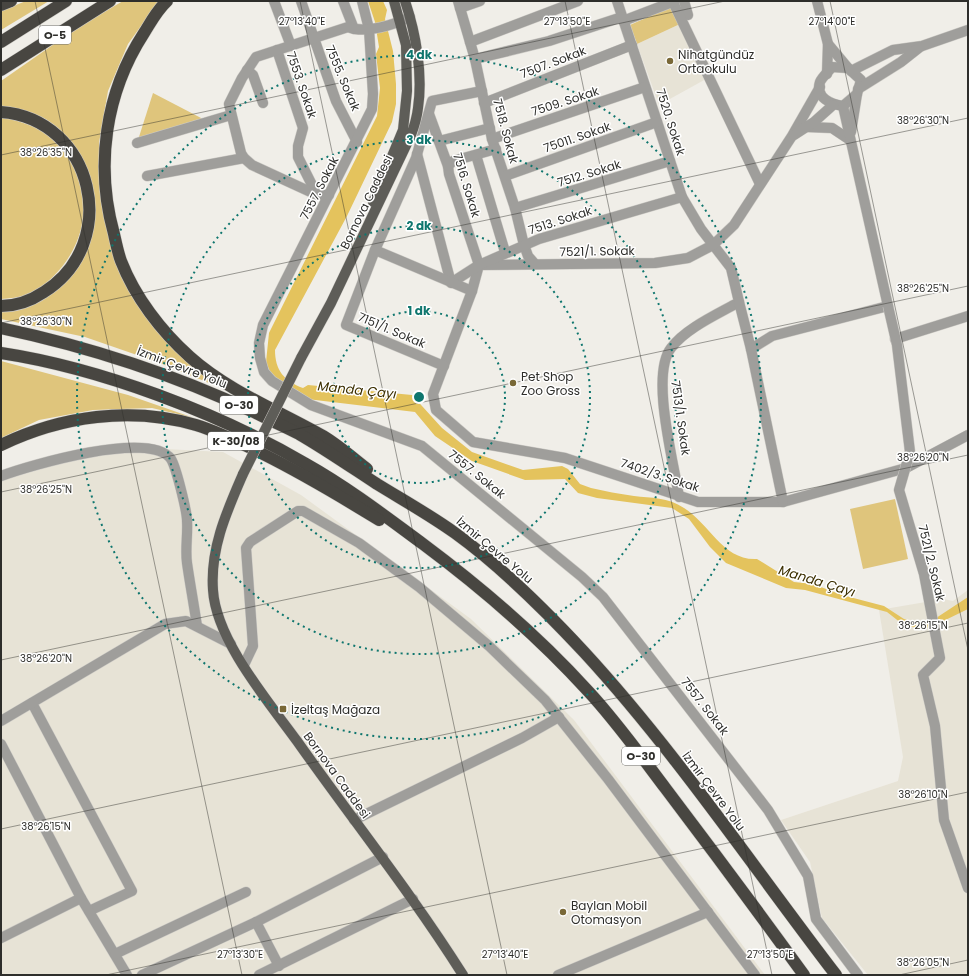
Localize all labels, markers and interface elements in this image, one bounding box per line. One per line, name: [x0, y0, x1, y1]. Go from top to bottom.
text: 27°13'40"E: [279, 14, 325, 29]
text: 27°13'50"E: [544, 14, 590, 29]
text: 27°14'00"E: [809, 14, 856, 29]
road number: O-5: [39, 26, 71, 44]
street label: 7507. Sokak: [518, 41, 589, 82]
street label: 7555. Sokak: [321, 42, 365, 114]
text: 4 dk: [406, 46, 433, 63]
place label: Nihatgündüz Ortaokulu: [678, 46, 754, 77]
street label: 7553. Sokak: [283, 49, 322, 121]
marker: Nihatgündüz Ortaokulu: [665, 56, 675, 66]
street label: 7509. Sokak: [529, 82, 602, 120]
street label: 7520. Sokak: [652, 86, 690, 158]
street label: 7518. Sokak: [489, 97, 523, 166]
text: 38°26'30"N: [897, 113, 949, 128]
street label: 75011. Sokak: [541, 117, 614, 156]
text: 3 dk: [406, 131, 432, 148]
text: 38°26'35"N: [20, 145, 72, 160]
street label: 7516. Sokak: [449, 151, 485, 220]
street label: Bornova Caddesi: [336, 152, 396, 252]
street label: 7557. Sokak: [296, 153, 343, 223]
street label: 7512. Sokak: [555, 155, 624, 191]
street label: 7513. Sokak: [526, 201, 595, 238]
text: 2 dk: [407, 217, 432, 234]
street label: 7521/1. Sokak: [559, 242, 636, 260]
text: 38°26'25"N: [897, 281, 949, 296]
text: 1 dk: [408, 302, 431, 319]
street label: 7151/1. Sokak: [355, 308, 429, 352]
text: 38°26'30"N: [20, 314, 72, 329]
street label: İzmir Çevre Yolu: [134, 342, 230, 392]
place label: Pet Shop Zoo Gross: [521, 368, 580, 399]
water label: Manda Çayı: [317, 376, 397, 404]
marker: Pet Shop Zoo Gross: [508, 378, 518, 388]
street label: 7513/1. Sokak: [667, 379, 695, 457]
centre of rings: [412, 390, 426, 404]
road number: O-30: [220, 396, 258, 414]
road number: K-30/08: [208, 432, 264, 450]
street label: 7557. Sokak: [445, 446, 510, 503]
text: 38°26'20"N: [897, 450, 949, 465]
street label: 7402/3. Sokak: [618, 454, 703, 496]
text: 38°26'25"N: [20, 482, 72, 497]
street label: İzmir Çevre Yolu: [453, 513, 537, 587]
street label: 7521/2. Sokak: [914, 523, 950, 604]
water label: Manda Çayı: [776, 560, 858, 602]
text: 38°26'15"N: [898, 618, 948, 633]
text: 38°26'20"N: [20, 651, 72, 666]
street label: 7557. Sokak: [677, 674, 733, 739]
place label: İzeltaş Mağaza: [291, 701, 380, 718]
marker: İzeltaş Mağaza: [278, 704, 288, 714]
street label: Bornova Caddesi: [300, 728, 374, 822]
road number: O-30: [622, 747, 660, 765]
street label: İzmir Çevre Yolu: [679, 748, 749, 834]
text: 38°26'10"N: [898, 787, 948, 802]
text: 38°26'15"N: [21, 819, 71, 834]
place label: Baylan Mobil Otomasyon: [571, 897, 647, 928]
marker: Baylan Mobil Otomasyon: [558, 907, 568, 917]
text: 27°13'30"E: [217, 947, 263, 962]
text: 27°13'40"E: [482, 947, 528, 962]
text: 27°13'50"E: [747, 947, 793, 962]
text: 38°26'05"N: [897, 955, 949, 970]

